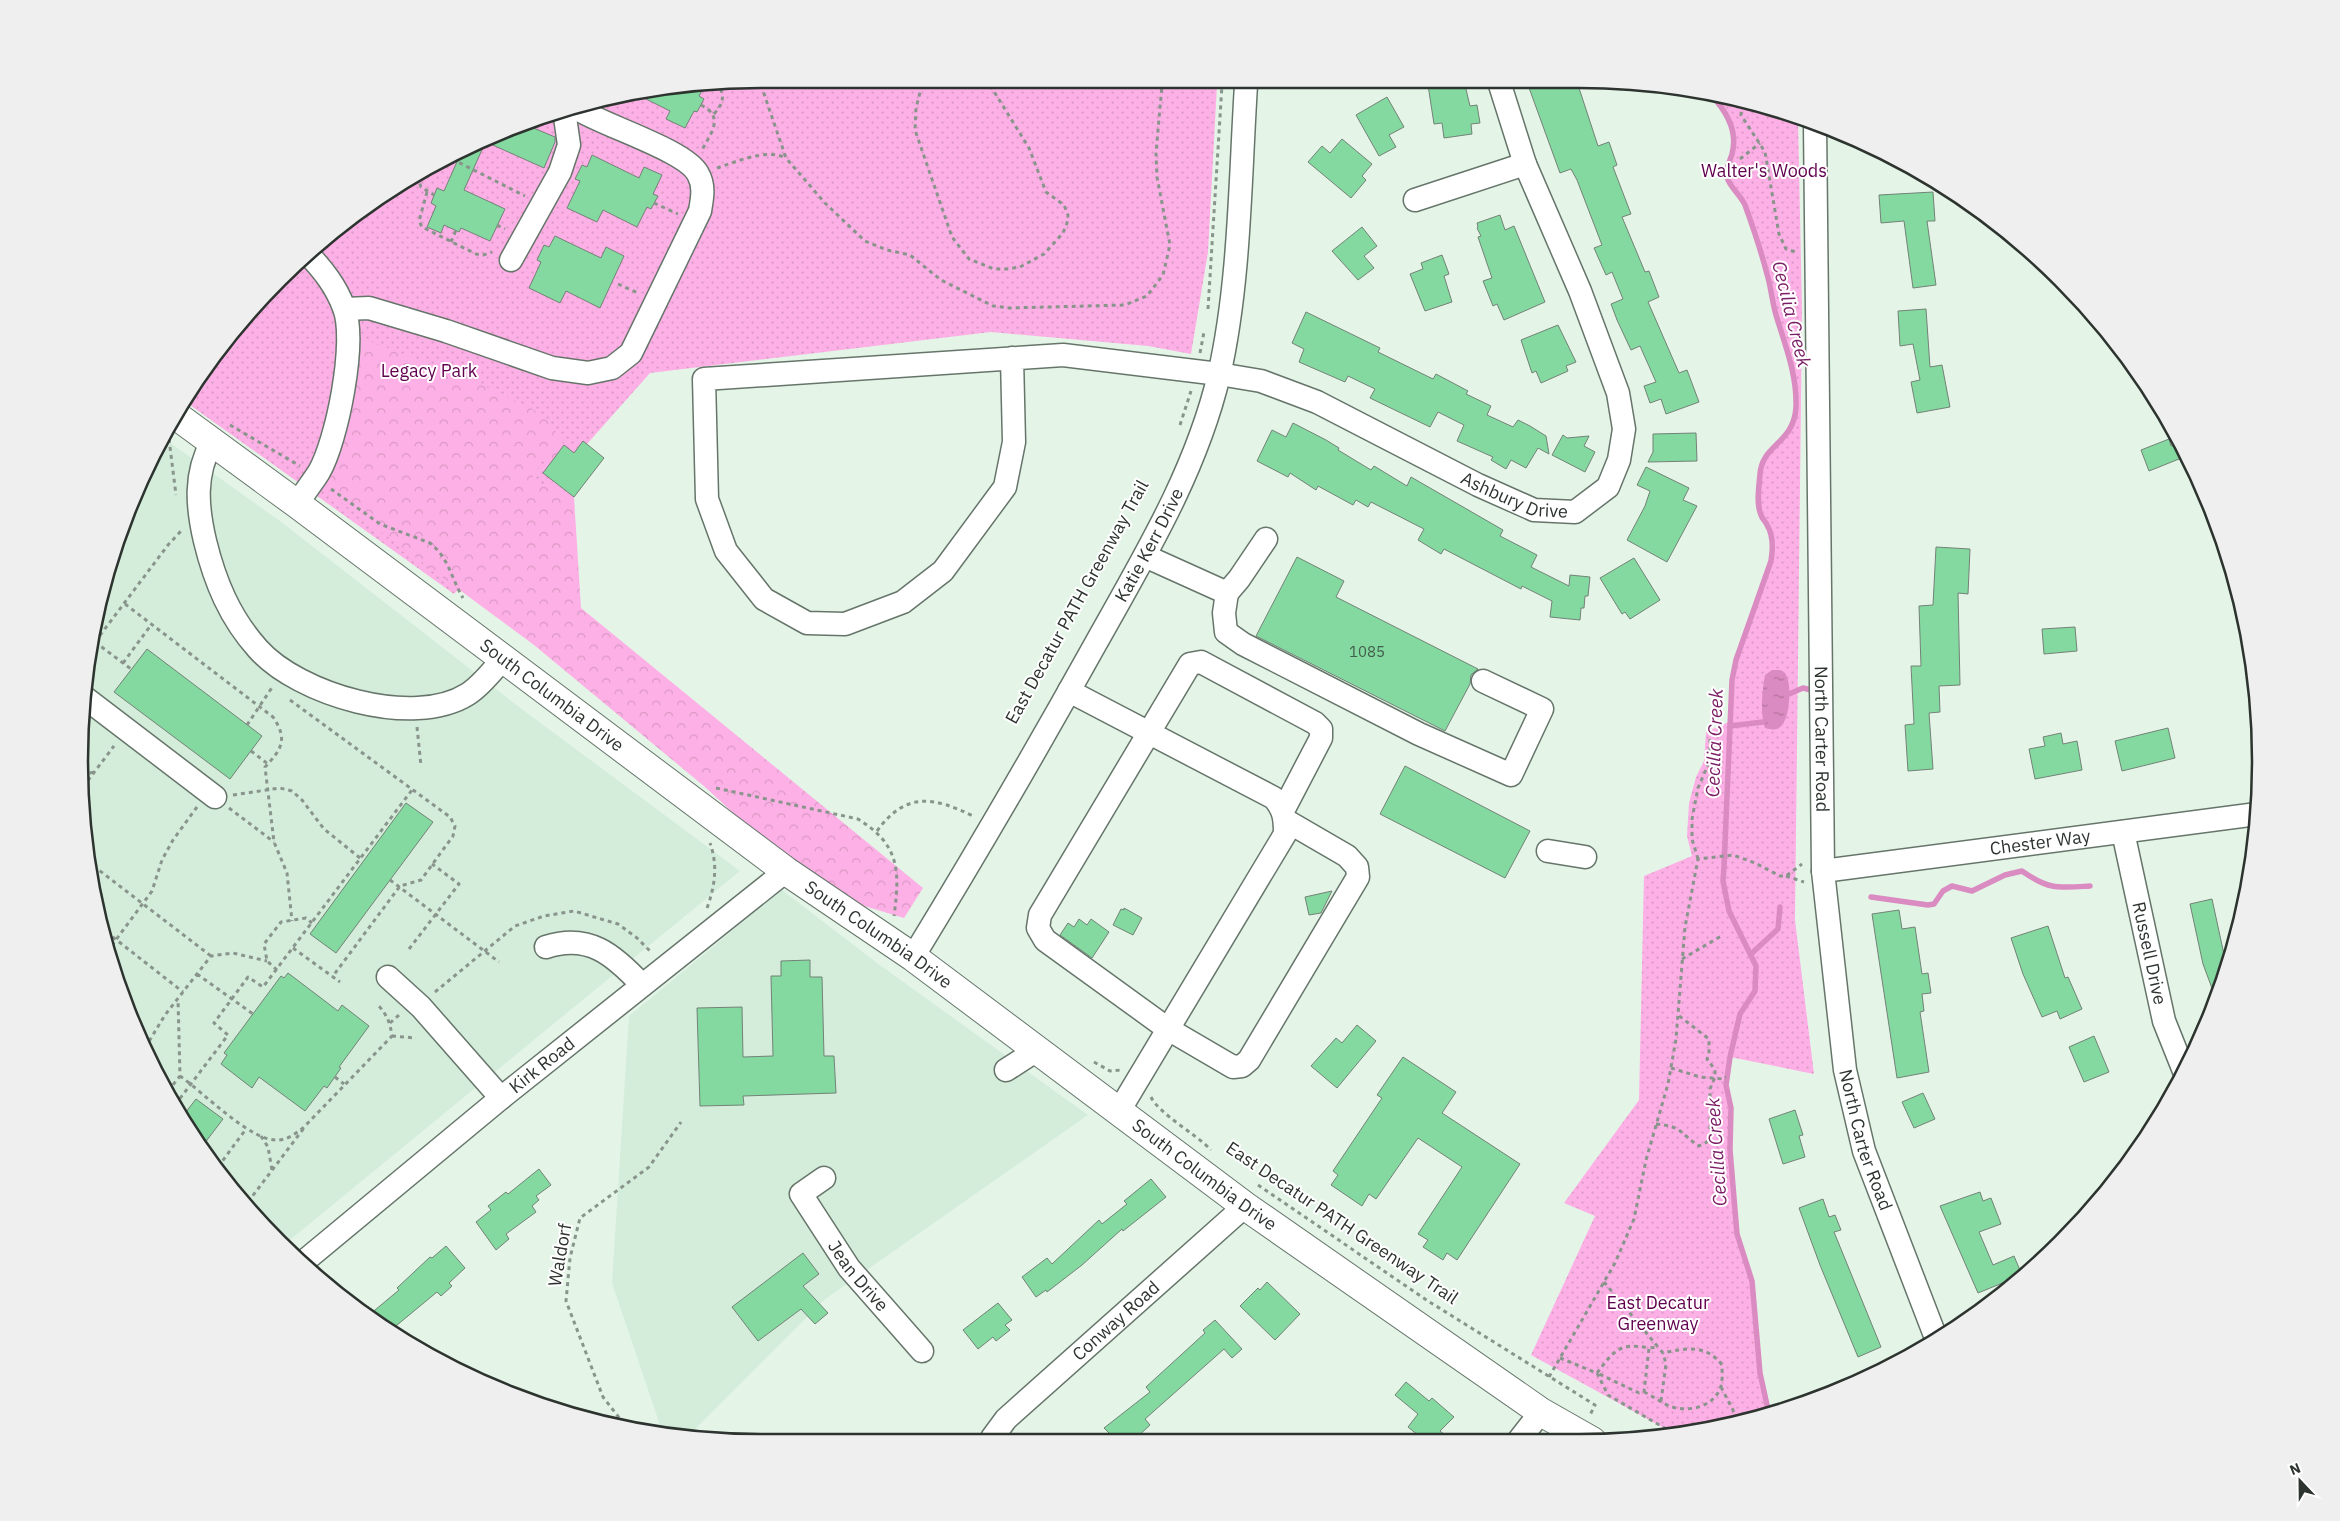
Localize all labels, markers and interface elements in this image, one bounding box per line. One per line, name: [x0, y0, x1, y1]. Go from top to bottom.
park label: Walter's Woods: [1701, 159, 1827, 182]
water label: Cecilia Creek: [1767, 258, 1817, 371]
park label: Legacy Park: [381, 359, 478, 382]
street label: Ashbury Drive: [1457, 466, 1569, 523]
street label: East Decatur PATH Greenway Trail: [1000, 476, 1153, 728]
street label: Katie Kerr Drive: [1109, 484, 1188, 606]
street label: South Columbia Drive: [475, 633, 629, 756]
house number: 1085: [1349, 642, 1385, 661]
street label: North Carter Road: [1810, 666, 1834, 812]
water label: Cecilia Creek: [1700, 687, 1728, 798]
street label: Chester Way: [1988, 824, 2092, 860]
street label: South Columbia Drive: [801, 875, 957, 993]
street label: Russell Drive: [2127, 899, 2172, 1007]
street label: Kirk Road: [504, 1032, 579, 1098]
street label: North Carter Road: [1834, 1067, 1898, 1213]
water label: Cecilia Creek: [1700, 1096, 1732, 1207]
street label: South Columbia Drive: [1128, 1113, 1281, 1236]
street label: East Decatur PATH Greenway Trail: [1222, 1136, 1463, 1309]
street label: Waldorf: [543, 1222, 576, 1288]
street label: Jean Drive: [823, 1236, 894, 1316]
street label: Conway Road: [1067, 1276, 1164, 1365]
park label: East Decatur Greenway: [1606, 1291, 1710, 1335]
north arrow: [2275, 1456, 2325, 1506]
text: N: [2287, 1459, 2303, 1479]

